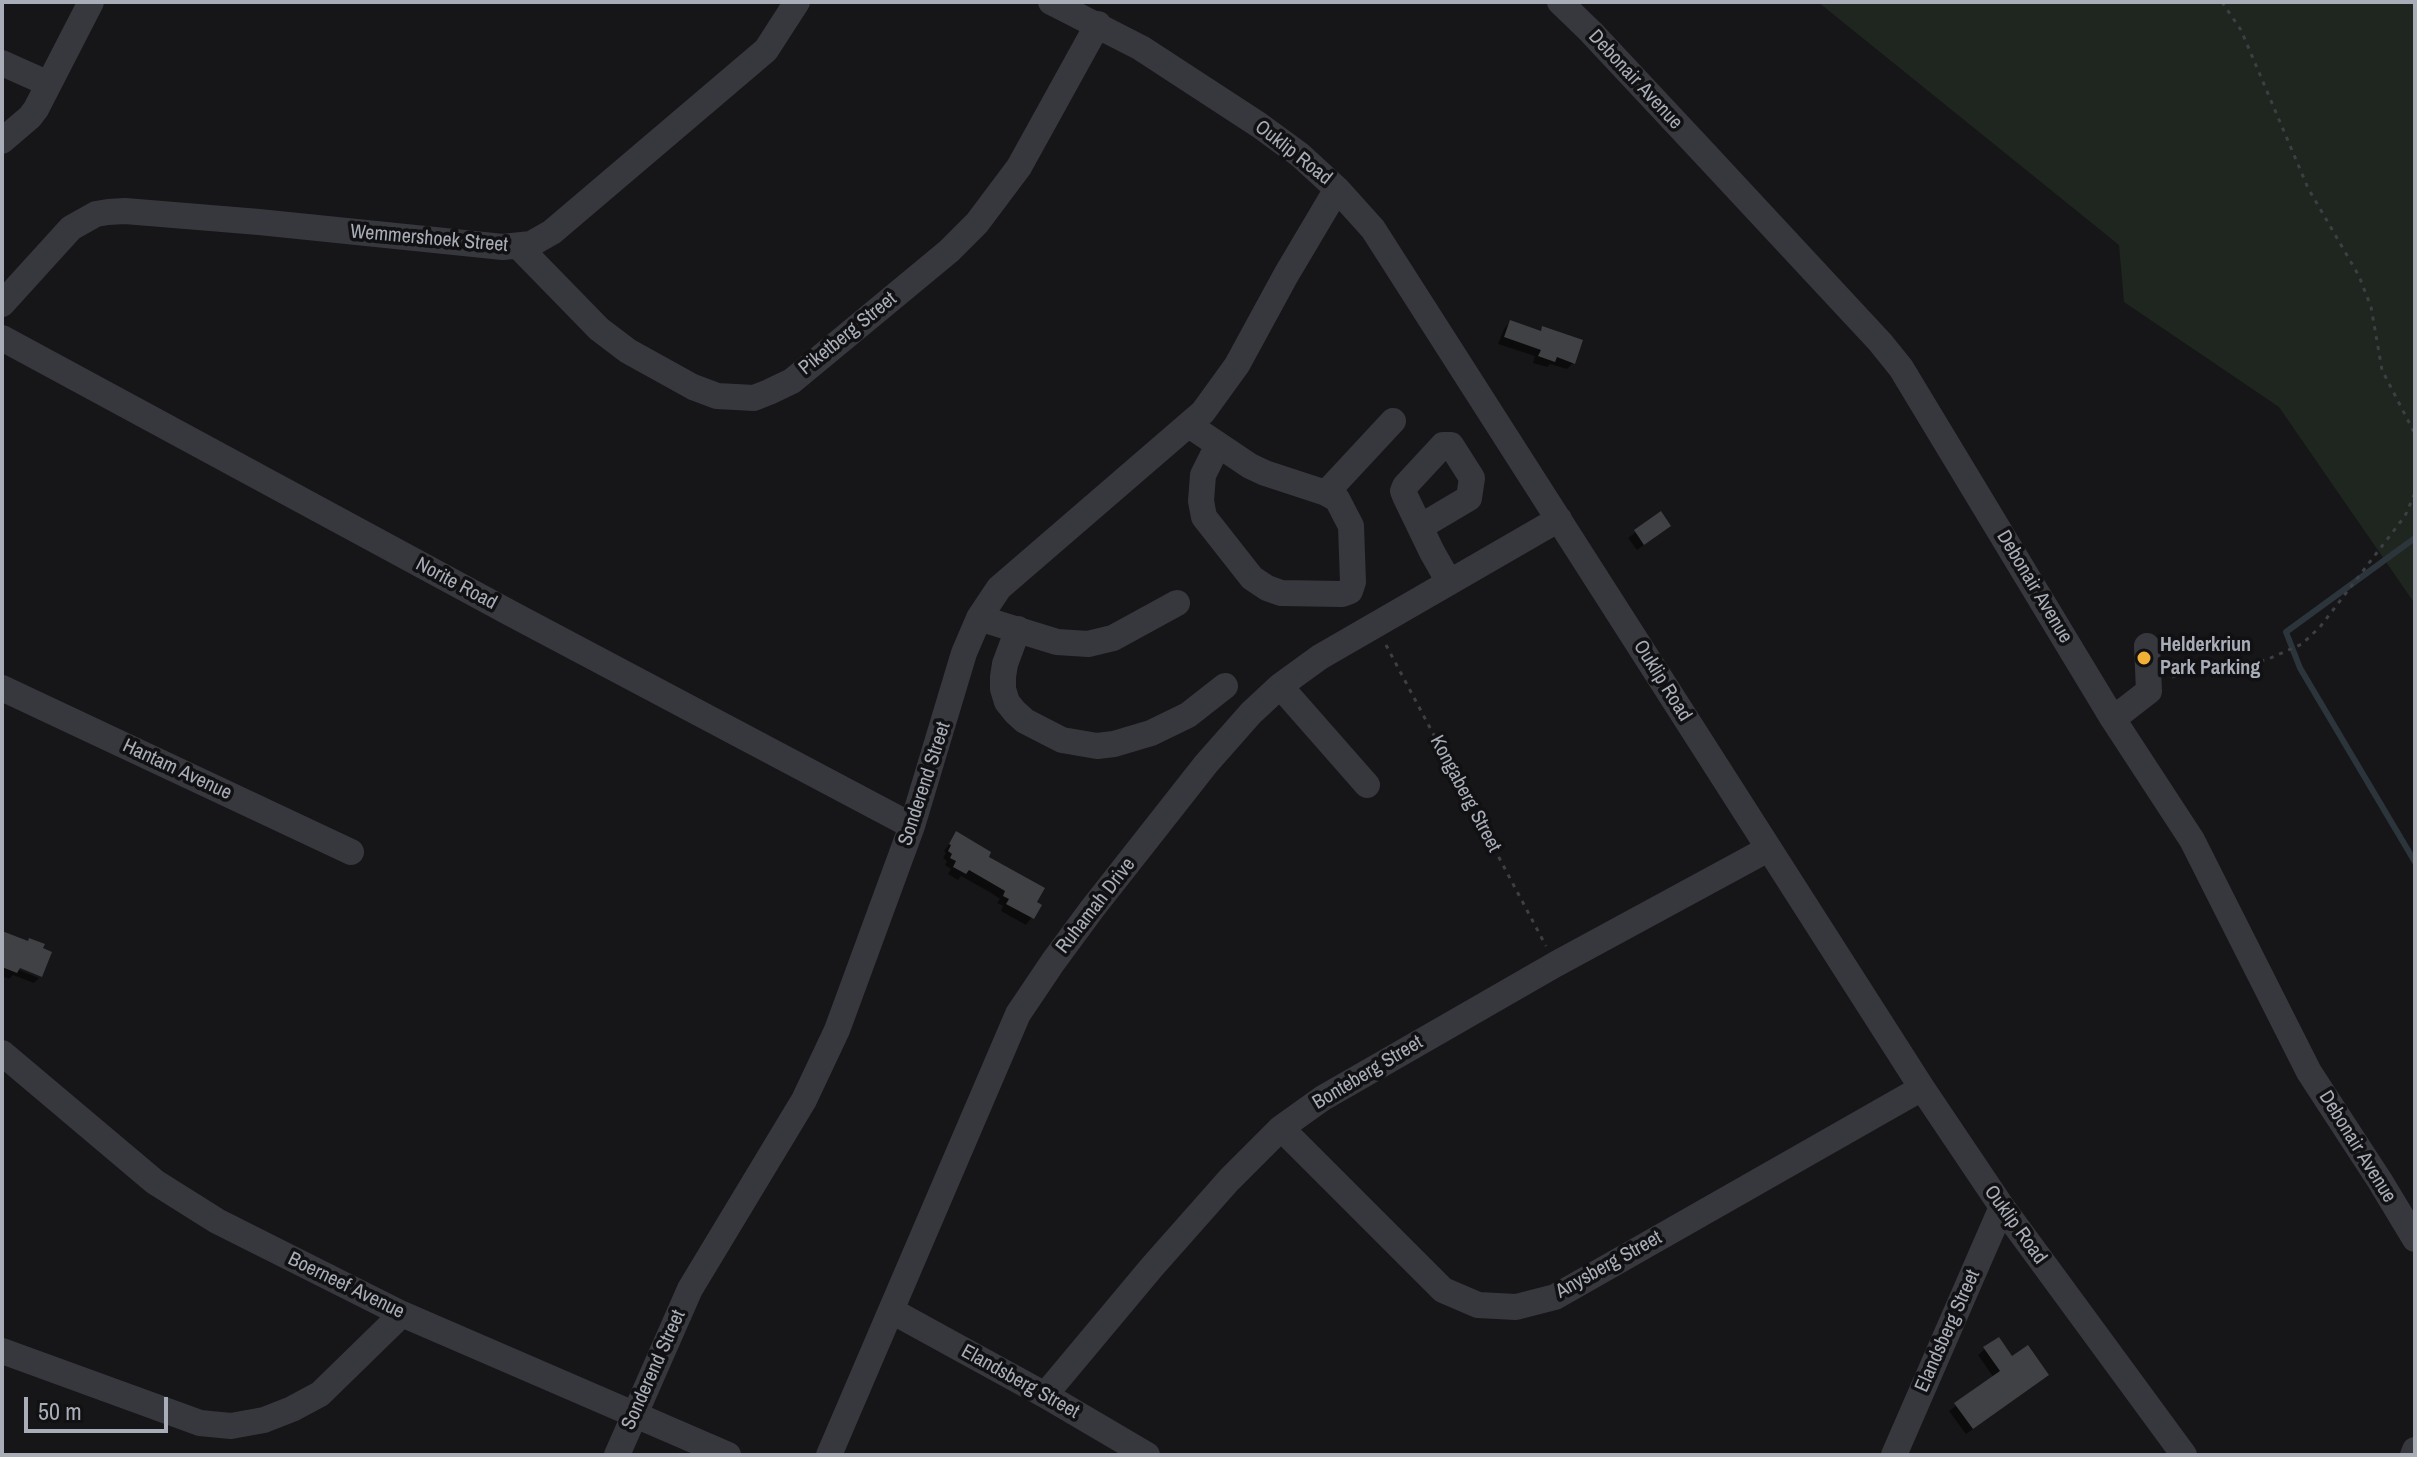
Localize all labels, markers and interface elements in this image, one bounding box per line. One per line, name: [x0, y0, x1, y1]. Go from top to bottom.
street label: Debonair Avenue: [1583, 25, 1687, 135]
street label: Ouklip Road: [1250, 115, 1336, 191]
street label: Wemmershoek Street: [349, 220, 509, 258]
street label: Piketberg Street: [794, 287, 902, 381]
street label: Debonair Avenue: [1991, 526, 2077, 648]
street label: Norite Road: [411, 553, 501, 615]
place label: Helderkriun Park Parking: [2160, 634, 2260, 681]
street label: Ouklip Road: [1628, 636, 1696, 726]
marker: Helderkriun Park Parking: [2135, 649, 2153, 667]
street label: Sonderend Street: [894, 719, 956, 849]
street label: Kongaberg Street: [1424, 732, 1506, 856]
street label: Hantam Avenue: [119, 734, 235, 806]
street label: Ruhamah Drive: [1051, 853, 1141, 959]
street label: Bonteberg Street: [1309, 1031, 1427, 1115]
street label: Debonair Avenue: [2313, 1087, 2401, 1207]
street label: Ouklip Road: [1979, 1181, 2051, 1269]
street label: Anysberg Street: [1552, 1226, 1666, 1304]
street label: Boerneef Avenue: [284, 1247, 408, 1325]
street label: Elandsberg Street: [1910, 1266, 1986, 1396]
street label: Sonderend Street: [617, 1306, 691, 1434]
street label: Elandsberg Street: [957, 1340, 1083, 1424]
scale bar: [28, 1381, 172, 1431]
text: 50 m: [38, 1395, 82, 1427]

